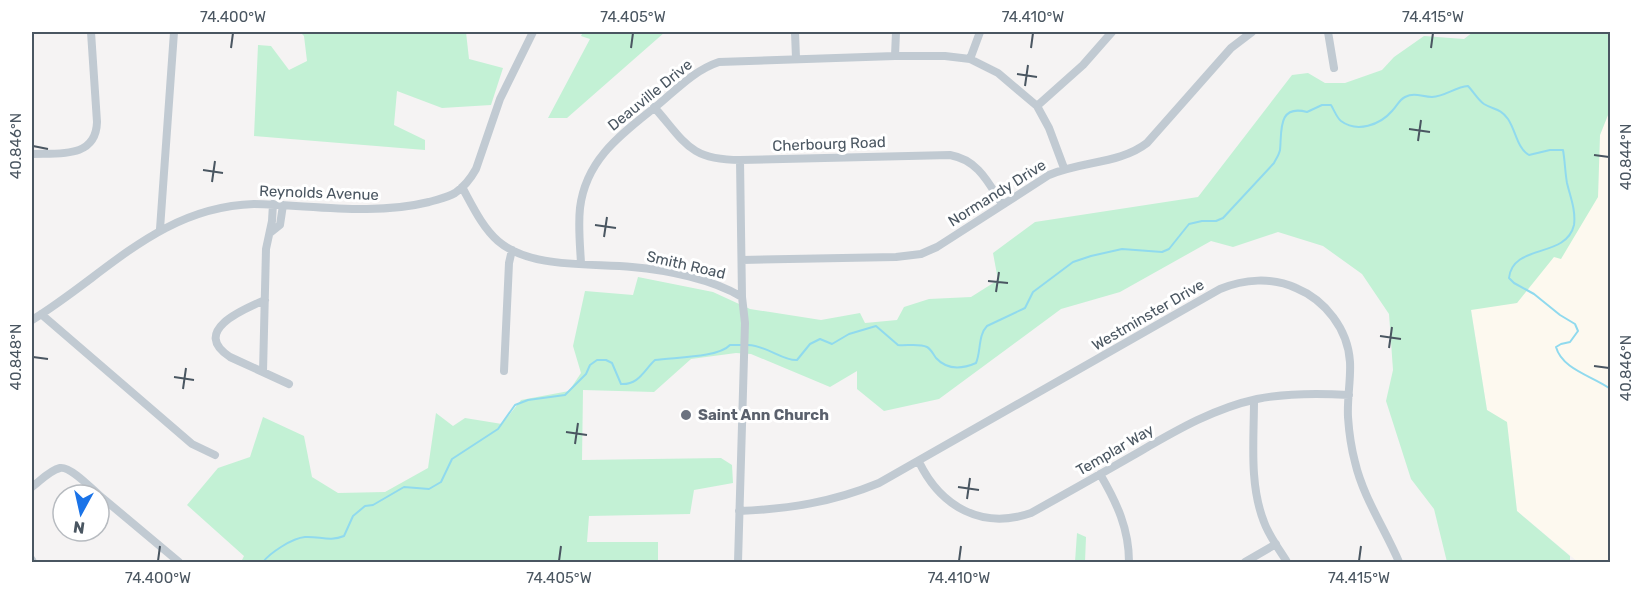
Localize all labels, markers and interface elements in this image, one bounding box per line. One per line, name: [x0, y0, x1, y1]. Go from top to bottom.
text: 74.400°W: [200, 8, 266, 26]
text: 74.405°W: [600, 8, 666, 26]
text: 74.410°W: [1002, 8, 1064, 26]
text: 74.415°W: [1402, 8, 1464, 26]
street label: Deauville Drive: [604, 55, 696, 135]
text: 40.846°N: [7, 113, 25, 179]
text: 40.844°N: [1617, 124, 1635, 190]
street label: Cherbourg Road: [772, 133, 886, 155]
street label: Normandy Drive: [945, 156, 1049, 230]
street label: Reynolds Avenue: [259, 182, 379, 204]
street label: Smith Road: [645, 247, 727, 283]
street label: Westminster Drive: [1089, 276, 1207, 354]
text: 40.848°N: [7, 324, 25, 390]
text: 40.846°N: [1617, 335, 1635, 401]
place label: Saint Ann Church: [698, 406, 829, 424]
marker: Saint Ann Church: [679, 408, 693, 422]
street label: Templar Way: [1073, 421, 1157, 479]
north arrow: [51, 483, 111, 543]
text: N: [72, 517, 86, 538]
text: 74.400°W: [125, 569, 191, 587]
text: 74.405°W: [526, 569, 592, 587]
text: 74.410°W: [928, 569, 990, 587]
text: 74.415°W: [1328, 569, 1390, 587]

